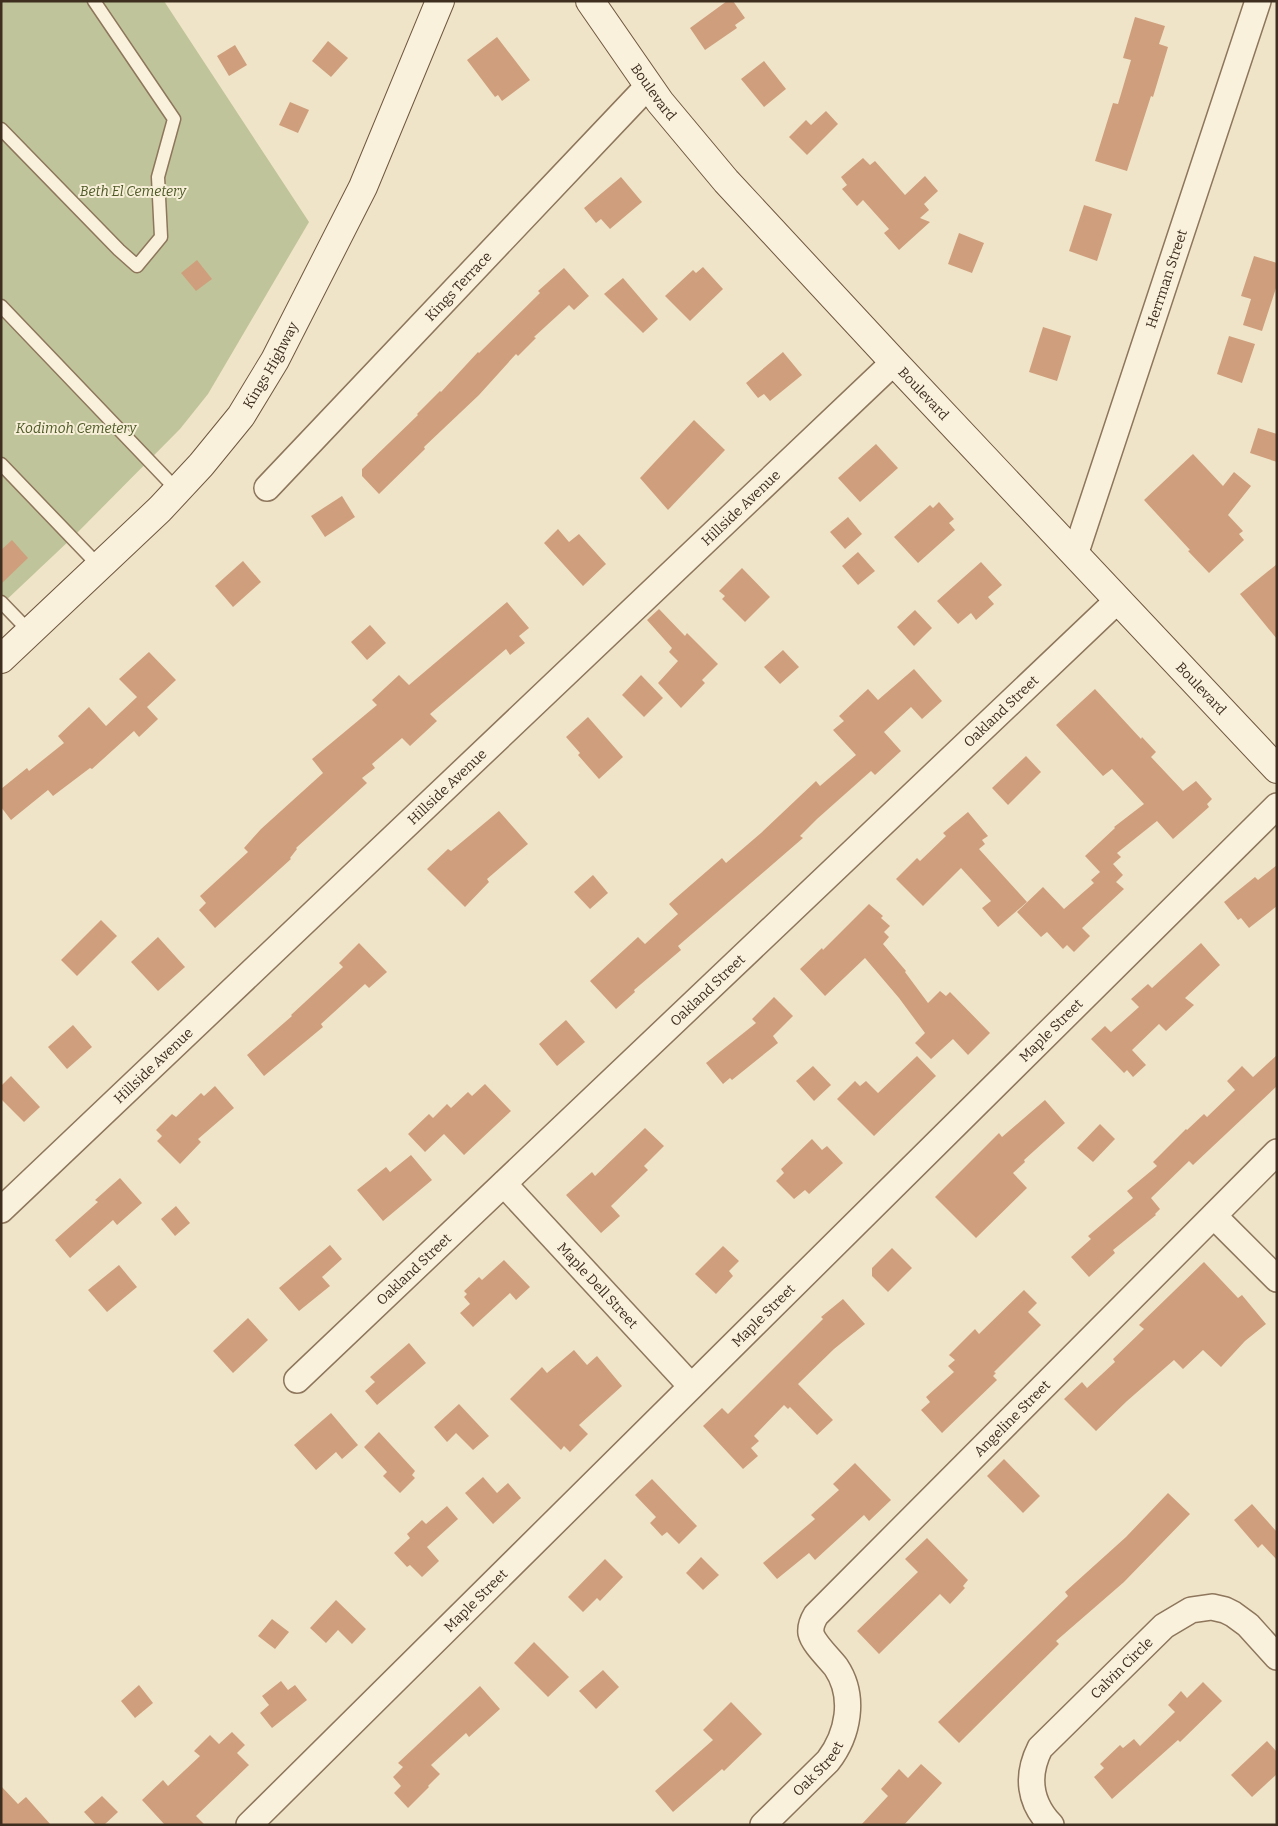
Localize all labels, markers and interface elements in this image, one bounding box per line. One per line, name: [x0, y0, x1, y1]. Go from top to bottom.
street label: Boulevard: [627, 60, 680, 124]
park label: Beth El Cemetery: [80, 183, 187, 200]
street label: Herrman Street: [1142, 227, 1190, 330]
street label: Kings Terrace: [421, 248, 495, 324]
street label: Kings Highway: [239, 318, 302, 411]
street label: Boulevard: [895, 364, 952, 423]
park label: Kodimoh Cemetery: [16, 420, 137, 437]
street label: Hillside Avenue: [698, 466, 784, 549]
street label: Boulevard: [1172, 659, 1230, 718]
street label: Oakland Street: [960, 672, 1042, 751]
street label: Hillside Avenue: [404, 745, 490, 828]
street label: Oakland Street: [666, 951, 748, 1030]
street label: Maple Street: [1016, 995, 1086, 1065]
street label: Hillside Avenue: [110, 1024, 196, 1107]
street label: Oakland Street: [373, 1230, 455, 1309]
street label: Maple Dell Street: [554, 1239, 642, 1332]
street label: Maple Street: [728, 1280, 798, 1350]
street label: Angeline Street: [970, 1376, 1054, 1460]
street label: Maple Street: [440, 1565, 511, 1635]
street label: Calvin Circle: [1087, 1633, 1156, 1702]
street label: Oak Street: [789, 1739, 847, 1800]

